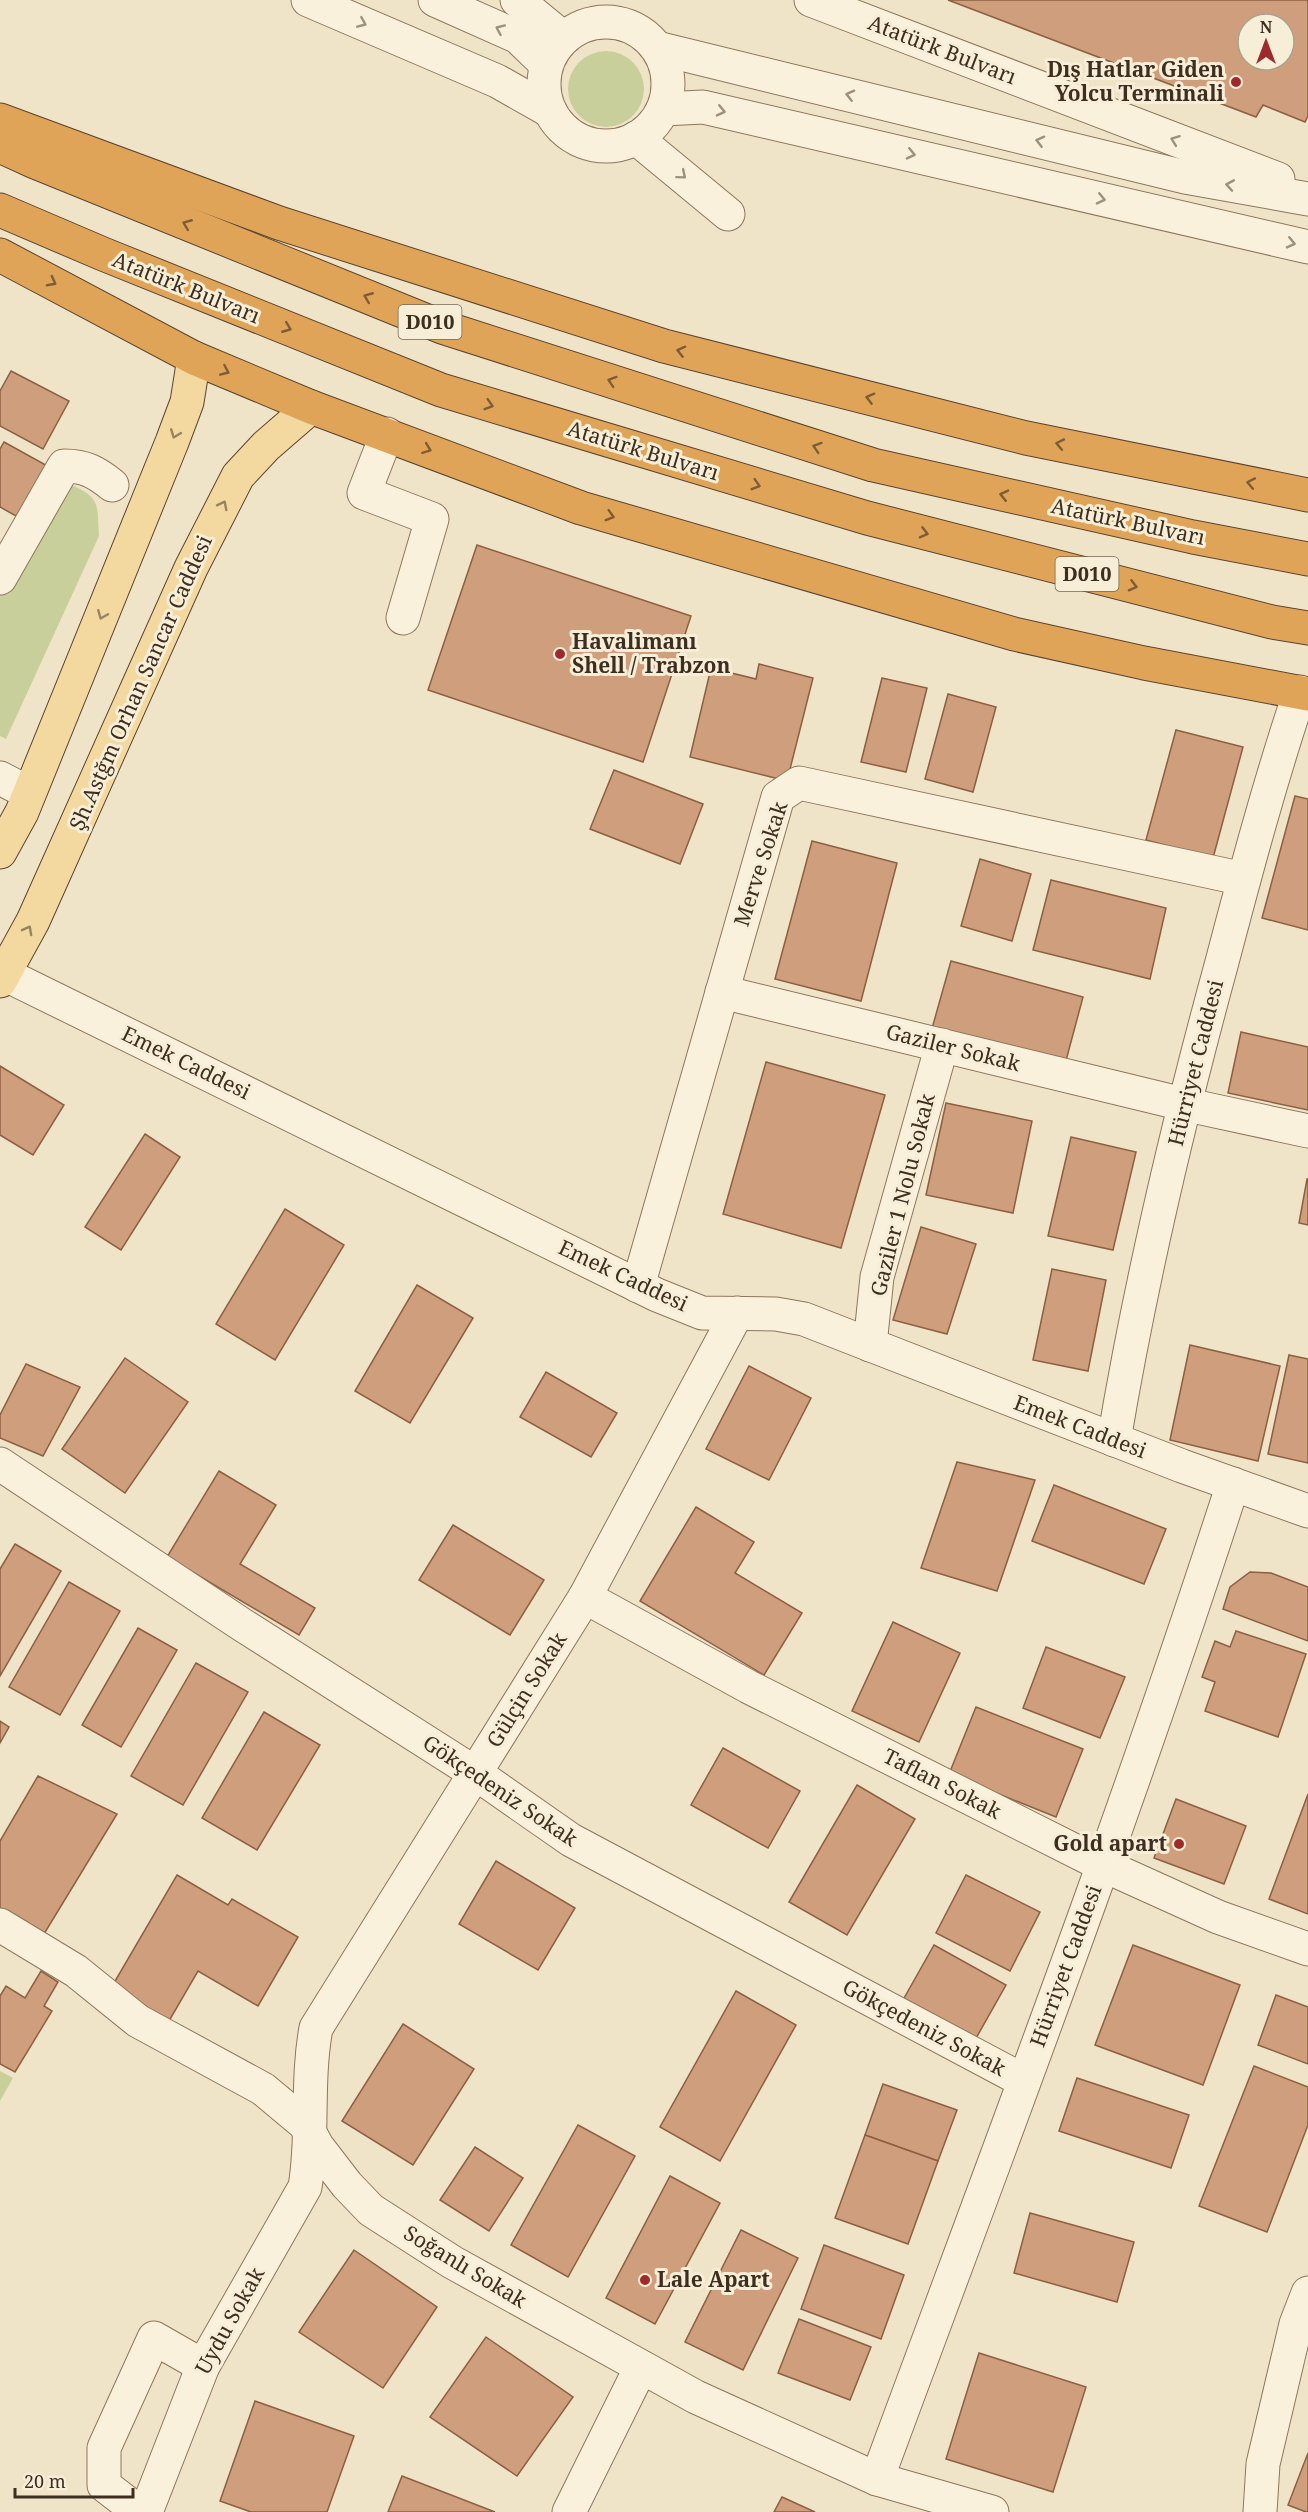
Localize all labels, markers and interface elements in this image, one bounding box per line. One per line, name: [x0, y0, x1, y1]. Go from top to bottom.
street label: Atatürk Bulvarı: [864, 8, 1021, 90]
north arrow: [1236, 12, 1296, 72]
one-way arrow: [356, 16, 367, 28]
text: N: [1260, 16, 1273, 38]
one-way arrow: [495, 24, 506, 36]
place label: Dış Hatlar Giden Yolcu Terminali: [1047, 55, 1225, 107]
marker: Dış Hatlar Giden Yolcu Terminali: [1229, 75, 1243, 89]
one-way arrow: [846, 89, 856, 102]
one-way arrow: [716, 104, 726, 117]
one-way arrow: [1170, 134, 1181, 147]
one-way arrow: [1035, 136, 1045, 149]
one-way arrow: [906, 147, 916, 160]
one-way arrow: [675, 168, 686, 179]
one-way arrow: [1225, 179, 1235, 192]
one-way arrow: [1096, 191, 1106, 204]
one-way arrow: [182, 219, 193, 231]
one-way arrow: [1286, 236, 1296, 249]
street label: Atatürk Bulvarı: [109, 245, 264, 329]
one-way arrow: [45, 275, 56, 286]
one-way arrow: [363, 292, 374, 304]
road number: D010: [398, 305, 462, 339]
one-way arrow: [281, 321, 292, 333]
one-way arrow: [676, 345, 686, 358]
one-way arrow: [219, 364, 230, 376]
one-way arrow: [607, 376, 618, 388]
one-way arrow: [865, 393, 875, 406]
one-way arrow: [483, 398, 494, 410]
street label: Atatürk Bulvarı: [564, 414, 723, 486]
one-way arrow: [169, 429, 182, 439]
one-way arrow: [1055, 438, 1065, 451]
one-way arrow: [421, 442, 432, 454]
one-way arrow: [812, 442, 823, 454]
one-way arrow: [1246, 477, 1256, 490]
one-way arrow: [750, 478, 761, 490]
one-way arrow: [1000, 489, 1010, 502]
street label: Atatürk Bulvarı: [1049, 491, 1208, 551]
one-way arrow: [216, 500, 227, 511]
one-way arrow: [604, 509, 614, 521]
one-way arrow: [919, 525, 929, 538]
street label: Şh.Astğm Orhan Sancar Caddesi: [62, 530, 218, 835]
road number: D010: [1056, 557, 1118, 591]
one-way arrow: [1127, 579, 1138, 591]
one-way arrow: [97, 609, 109, 620]
place label: Havalimanı Shell / Trabzon: [572, 627, 730, 679]
marker: Havalimanı Shell / Trabzon: [553, 647, 567, 661]
street label: Merve Sokak: [727, 797, 794, 930]
one-way arrow: [21, 926, 32, 936]
street label: Hürriyet Caddesi: [1161, 976, 1229, 1149]
street label: Gaziler Sokak: [883, 1017, 1024, 1077]
street label: Emek Caddesi: [117, 1019, 256, 1105]
street label: Gaziler 1 Nolu Sokak: [863, 1090, 941, 1299]
street label: Emek Caddesi: [554, 1233, 693, 1317]
street label: Emek Caddesi: [1010, 1388, 1151, 1464]
street label: Gülçin Sokak: [480, 1626, 573, 1752]
street label: Gökçedeniz Sokak: [418, 1728, 584, 1853]
street label: Taflan Sokak: [879, 1741, 1007, 1825]
place label: Gold apart: [1053, 1829, 1167, 1857]
marker: Gold apart: [1172, 1837, 1186, 1851]
street label: Hürriyet Caddesi: [1023, 1881, 1107, 2050]
street label: Gökçedeniz Sokak: [838, 1972, 1012, 2082]
street label: Soğanlı Sokak: [399, 2218, 533, 2314]
street label: Uydu Sokak: [188, 2261, 270, 2379]
place label: Lale Apart: [657, 2265, 770, 2293]
marker: Lale Apart: [638, 2273, 652, 2287]
scale bar: [15, 2461, 134, 2499]
text: 20 m: [24, 2469, 66, 2493]

